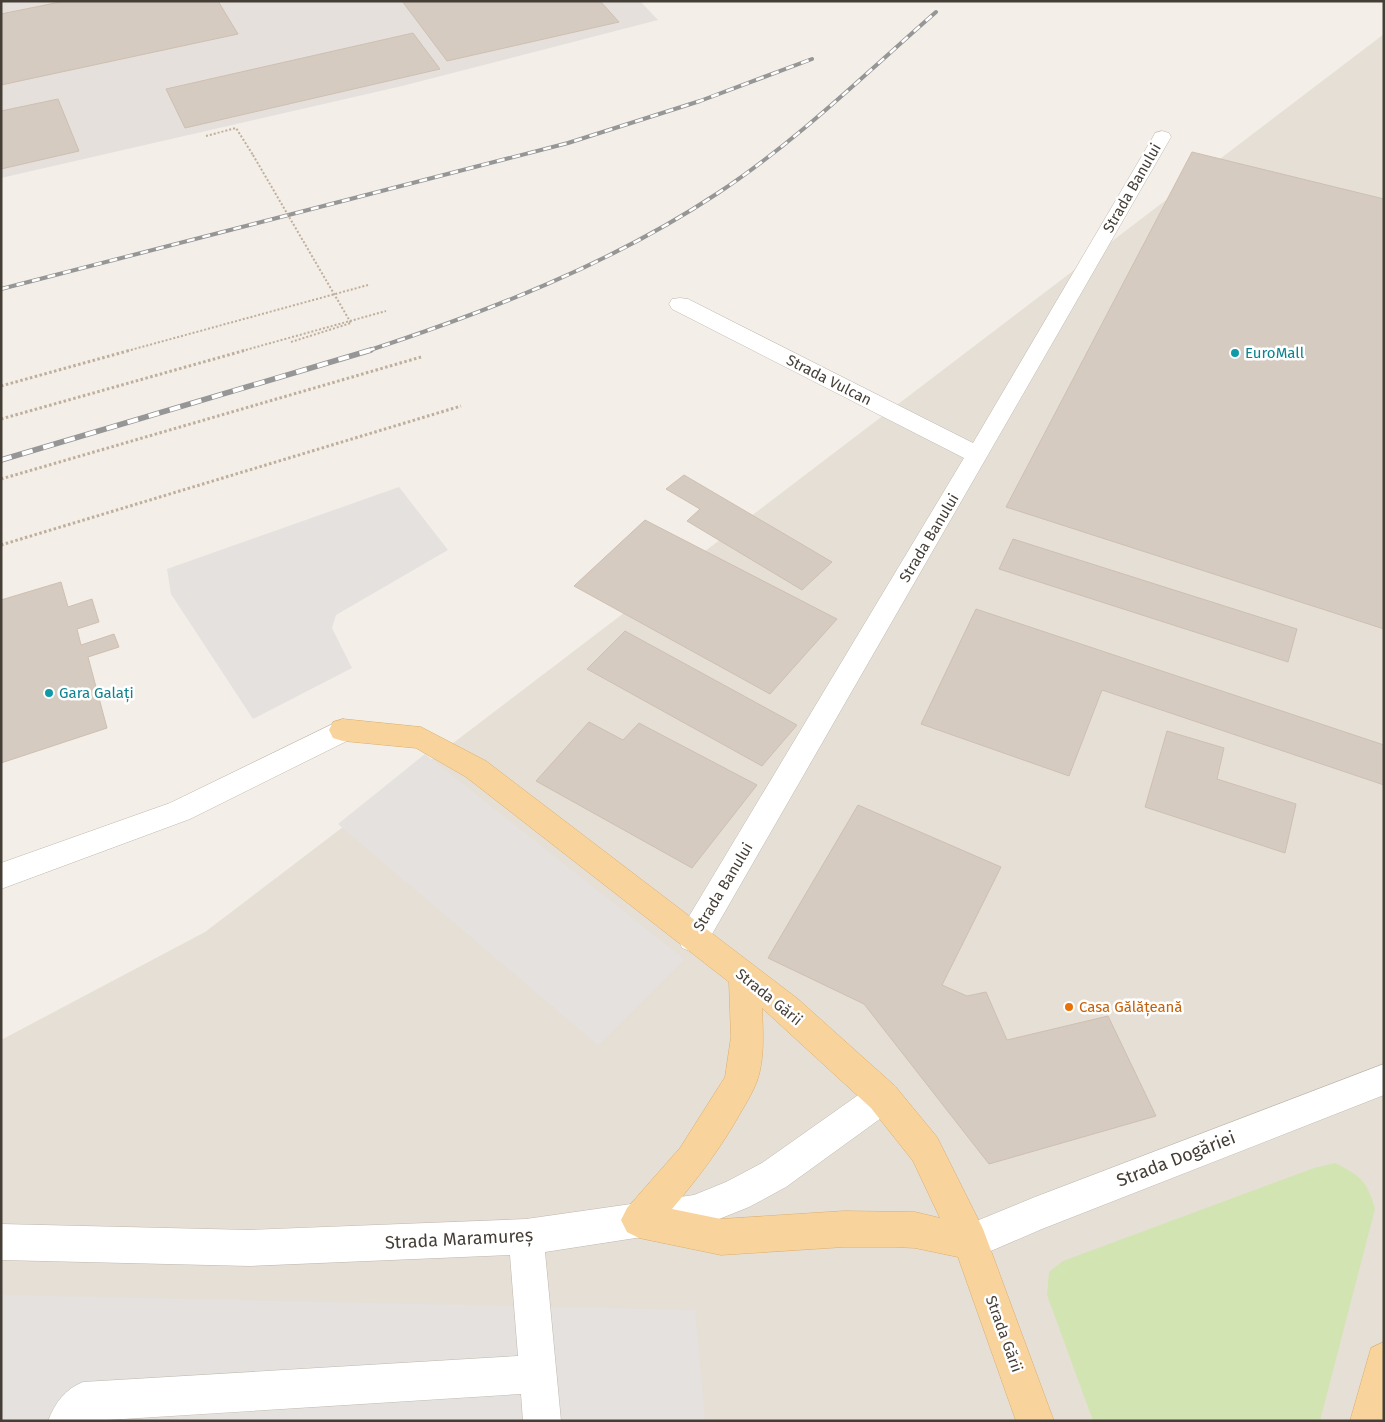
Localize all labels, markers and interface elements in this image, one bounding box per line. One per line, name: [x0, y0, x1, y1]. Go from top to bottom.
street label: Strada Banului: [1099, 140, 1165, 236]
place label: EuroMall: [1245, 344, 1305, 362]
marker: EuroMall: [1229, 347, 1241, 359]
street label: Strada Vulcan: [783, 351, 875, 409]
street label: Strada Banului: [895, 490, 963, 586]
place label: Gara Galați: [59, 684, 134, 703]
marker: Gara Galați: [43, 687, 55, 699]
street label: Strada Banului: [689, 839, 757, 935]
street label: Strada Gării: [732, 965, 806, 1029]
place label: Casa Gălățeană: [1079, 998, 1183, 1017]
marker: Casa Gălățeană: [1063, 1001, 1075, 1013]
street label: Strada Dogăriei: [1113, 1126, 1239, 1192]
street label: Strada Maramureș: [384, 1224, 534, 1255]
street label: Strada Gării: [982, 1293, 1026, 1375]

